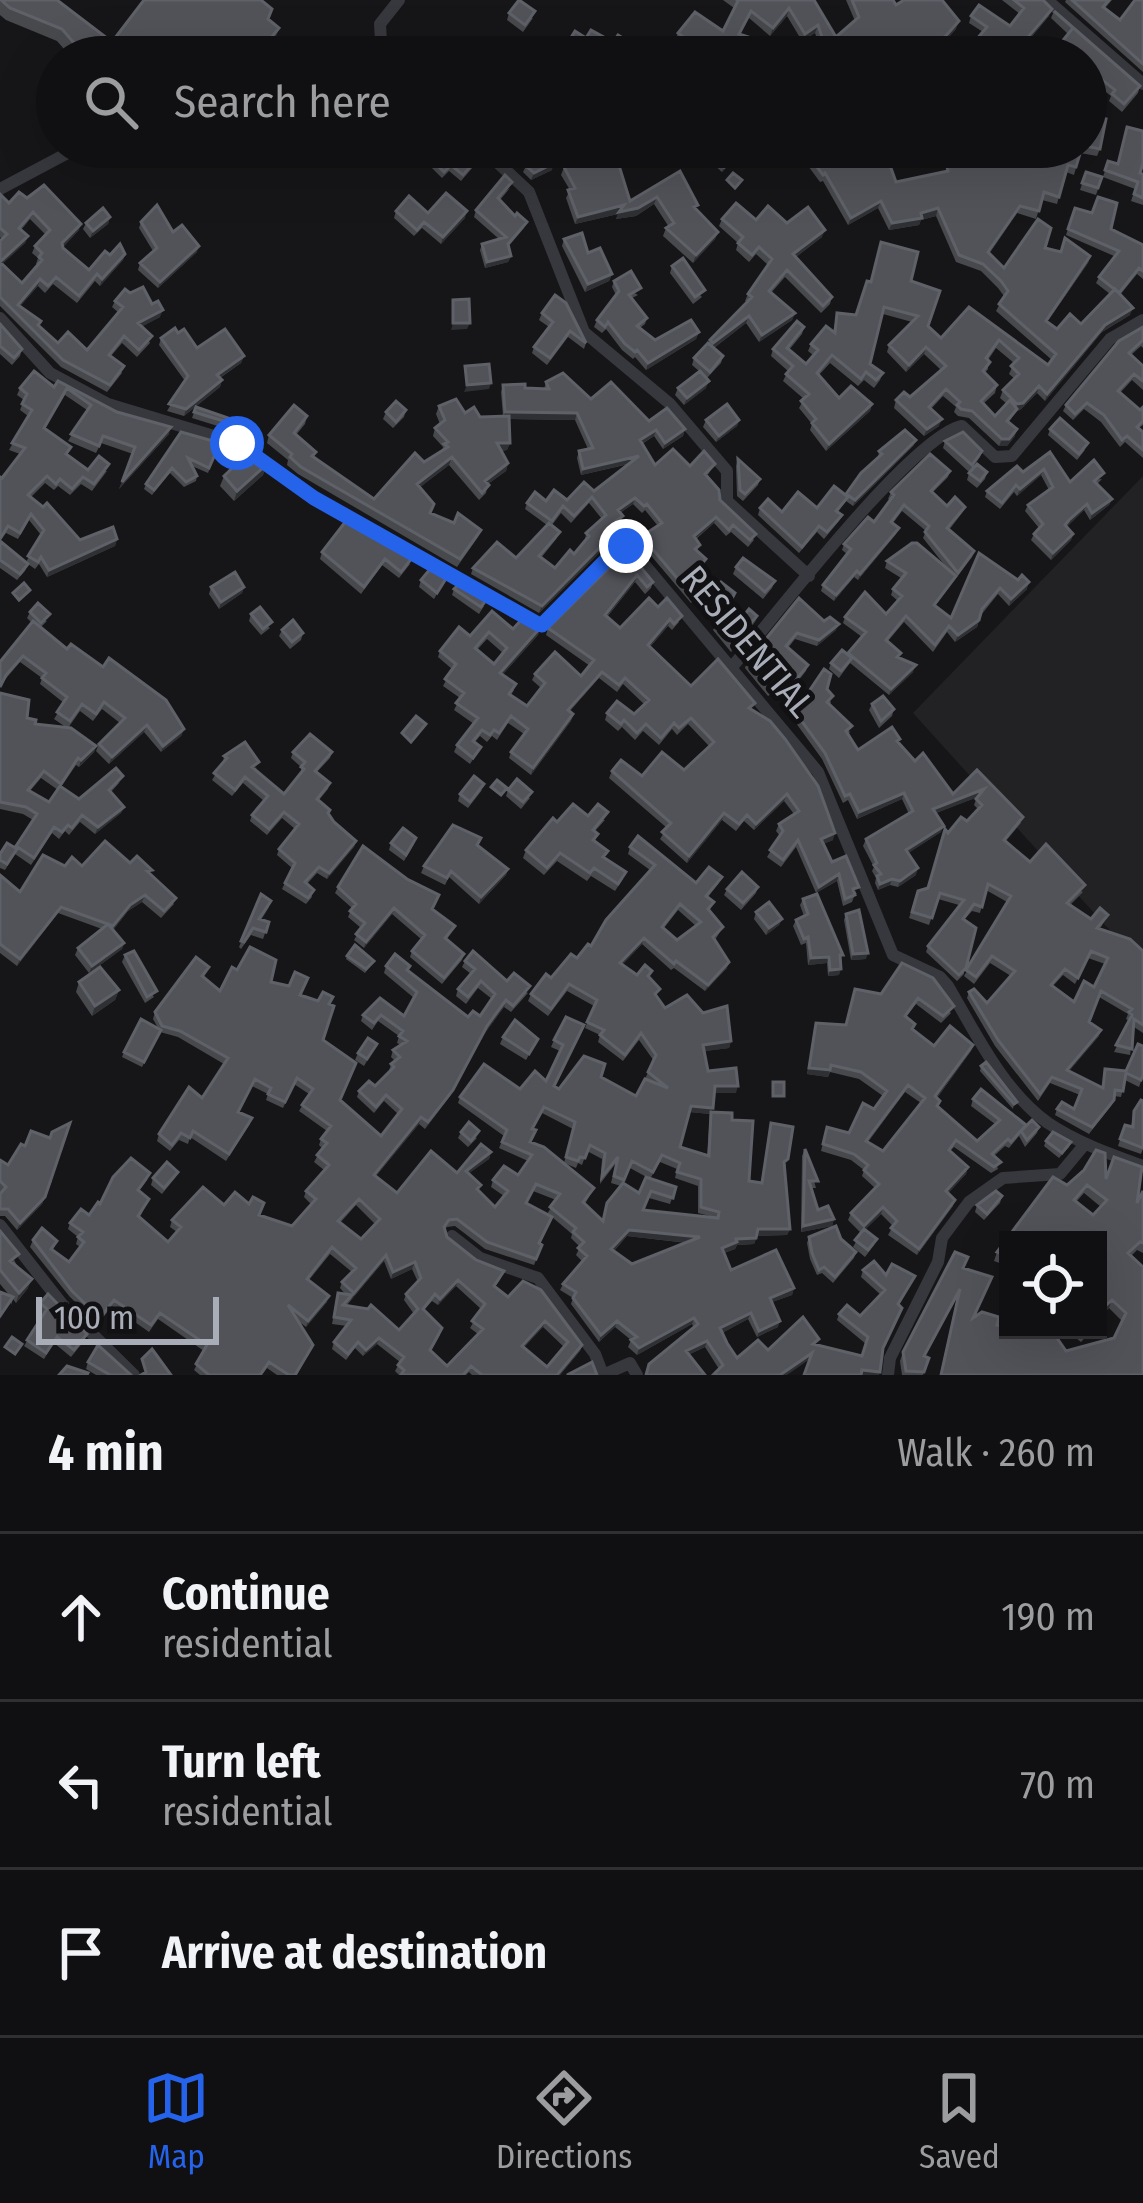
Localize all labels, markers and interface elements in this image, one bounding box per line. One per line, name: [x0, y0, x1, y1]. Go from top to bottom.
search box: [36, 36, 1107, 168]
icon: search: [78, 69, 144, 135]
text: Search here: [174, 75, 391, 129]
route start: [210, 416, 264, 470]
route end: [599, 519, 653, 573]
street label: RESIDENTIAL: [671, 557, 823, 726]
map controls: [999, 1231, 1107, 1339]
button: locate: [999, 1231, 1107, 1339]
scale bar: [36, 1291, 219, 1344]
text: 100 m: [54, 1298, 134, 1338]
text: 4 min: [48, 1422, 164, 1484]
text: Walk · 260 m: [897, 1430, 1095, 1476]
text: Continue: [162, 1567, 330, 1621]
icon: ahead: [48, 1584, 114, 1650]
text: 190 m: [1001, 1594, 1095, 1640]
text: residential: [162, 1621, 333, 1667]
text: Turn left: [162, 1735, 321, 1789]
icon: left: [48, 1752, 114, 1818]
text: 70 m: [1020, 1762, 1095, 1808]
text: residential: [162, 1789, 333, 1835]
icon: arrive: [48, 1920, 114, 1986]
text: Arrive at destination: [162, 1926, 547, 1980]
tab: Map: [143, 2065, 209, 2177]
tab: Directions: [496, 2065, 632, 2177]
tab: Saved: [919, 2065, 1000, 2177]

